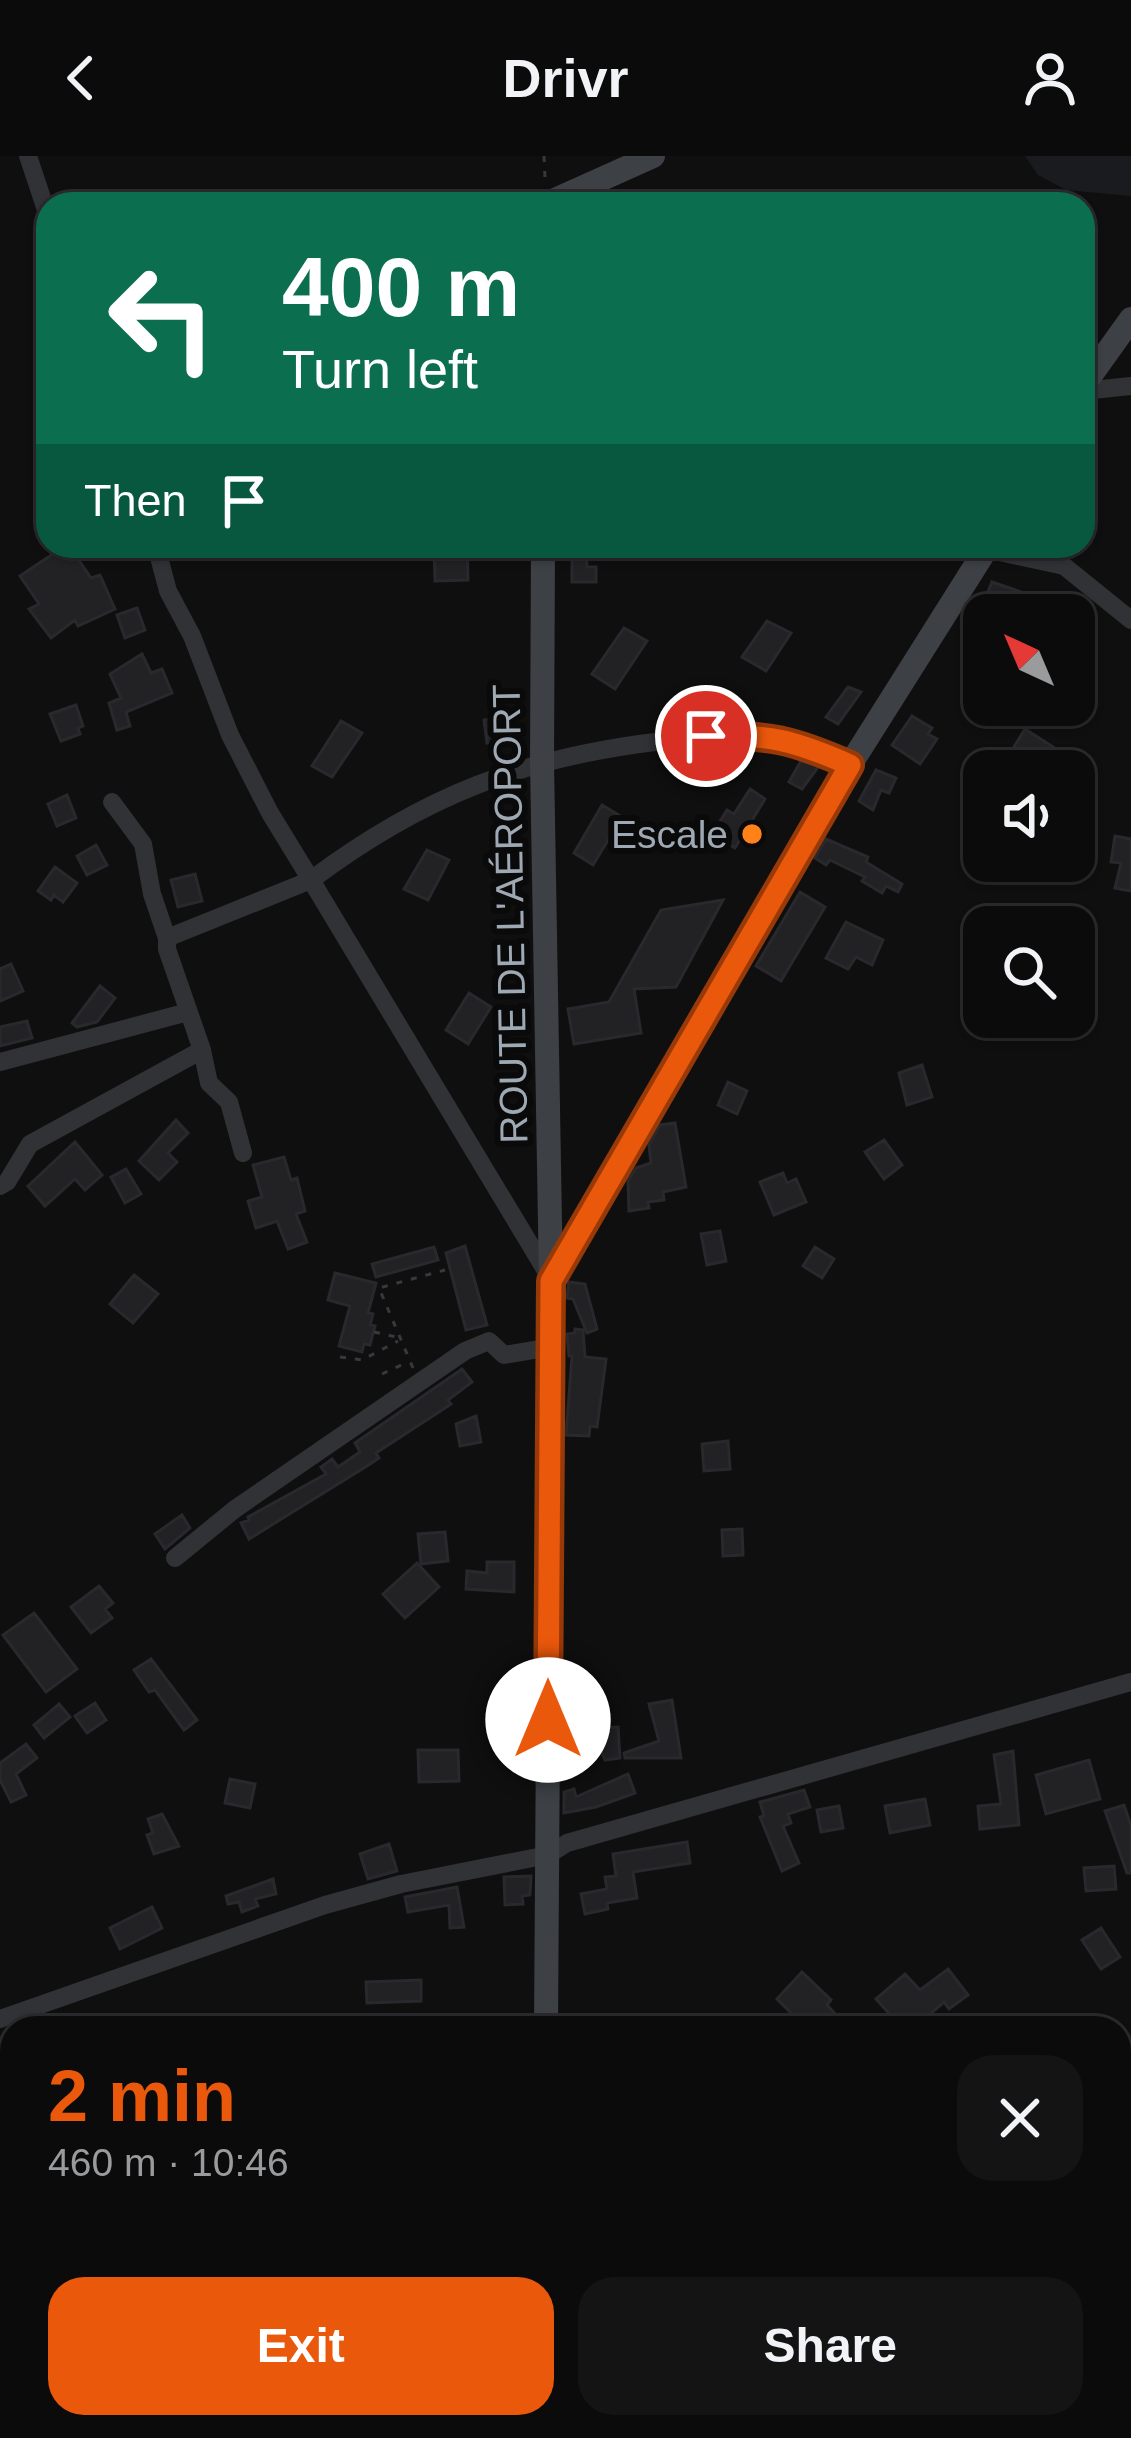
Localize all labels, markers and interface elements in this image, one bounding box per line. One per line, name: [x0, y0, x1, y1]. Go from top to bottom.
icon: back: [48, 45, 114, 111]
icon: person: [1017, 45, 1083, 111]
text: Drivr: [502, 48, 629, 108]
icon: left: [84, 240, 240, 396]
text: 400 m: [282, 240, 520, 334]
text: Turn left: [282, 339, 478, 399]
icon: arrive: [211, 468, 277, 534]
text: Then: [84, 475, 187, 526]
north arrow: [963, 594, 1095, 726]
map controls: [963, 594, 1095, 1038]
street label: ROUTE DE L'AÉROPORT: [484, 684, 536, 1144]
pin: [655, 685, 757, 787]
icon: arrive: [673, 703, 739, 769]
button: sound: [963, 750, 1095, 882]
place label: Escale: [611, 813, 728, 856]
marker: Escale: [739, 821, 765, 847]
button: search: [963, 906, 1095, 1038]
position arrow: [485, 1657, 611, 1783]
button: close: [957, 2055, 1083, 2181]
text: 2 min: [48, 2056, 236, 2136]
text: 460 m · 10:46: [48, 2141, 289, 2184]
button: Exit: [48, 2277, 554, 2415]
button: Share: [578, 2277, 1083, 2415]

